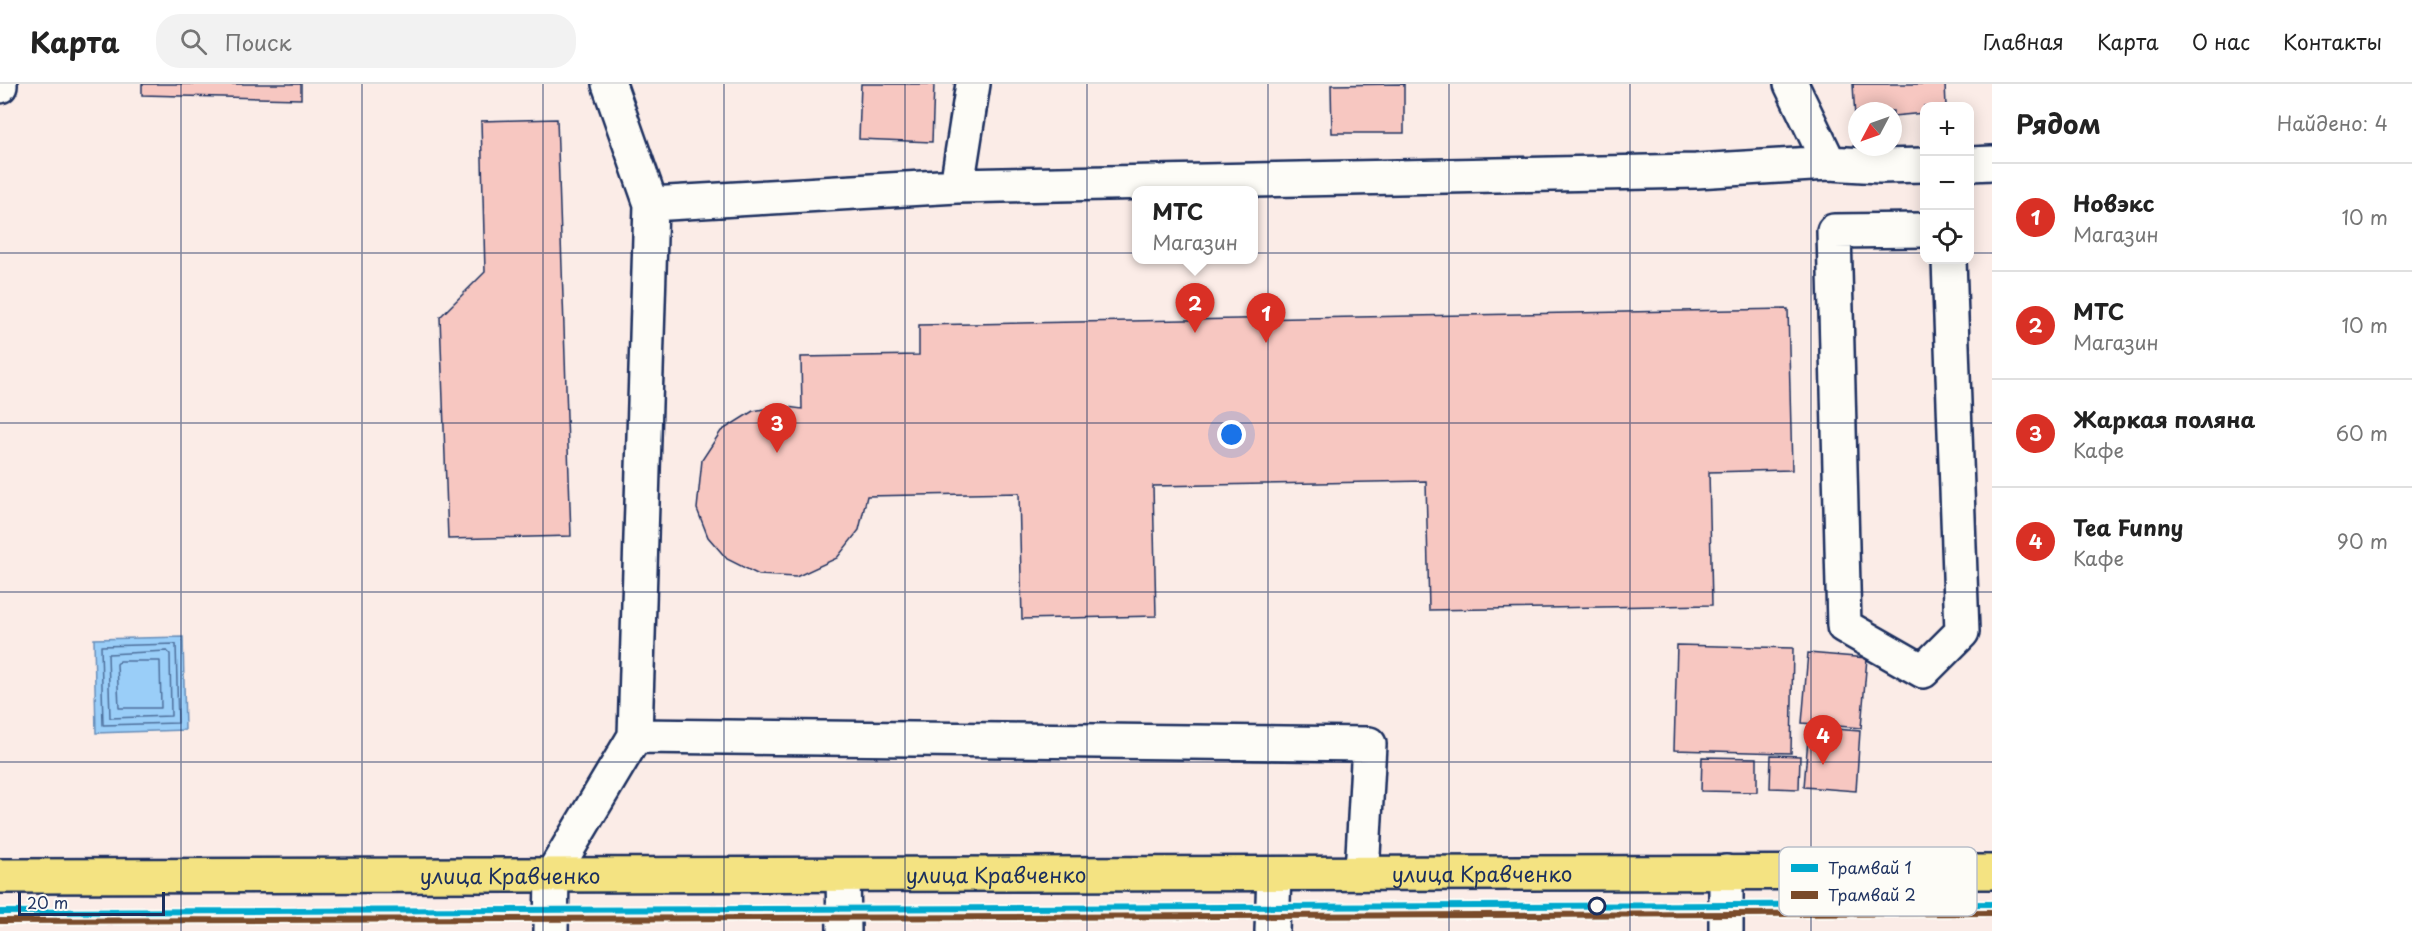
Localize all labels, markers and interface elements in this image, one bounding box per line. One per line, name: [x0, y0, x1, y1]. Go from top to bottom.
search box: [156, 14, 576, 68]
text: Карта: [30, 20, 120, 63]
icon: search: [177, 25, 210, 58]
text: Поиск: [225, 25, 292, 58]
text: Главная: [1983, 25, 2064, 57]
text: Карта: [2097, 25, 2159, 57]
text: О нас: [2192, 25, 2250, 57]
text: Контакты: [2283, 25, 2382, 57]
north arrow: [1848, 102, 1902, 156]
map controls: [1920, 102, 1974, 264]
button: +: [1920, 102, 1974, 156]
text: Рядом: [2016, 104, 2101, 143]
text: Найдено: 4: [2277, 108, 2388, 138]
button: −: [1920, 156, 1974, 210]
popup: [1132, 186, 1258, 264]
text: Новэкс: [2073, 186, 2154, 219]
text: МТС: [1152, 194, 1203, 227]
text: 1: [2031, 202, 2040, 232]
text: 10 m: [2341, 202, 2388, 232]
button: locate: [1920, 210, 1974, 264]
text: Магазин: [2073, 219, 2159, 249]
text: Магазин: [1152, 227, 1238, 257]
pin: 2: [1176, 284, 1214, 333]
pin: 1: [1246, 294, 1286, 343]
text: МТС: [2073, 294, 2124, 327]
text: 2: [2028, 310, 2043, 340]
text: 10 m: [2341, 310, 2388, 340]
text: Магазин: [2073, 327, 2159, 357]
text: Жаркая поляна: [2073, 402, 2255, 435]
pin: 3: [758, 404, 796, 453]
text: 3: [2029, 418, 2042, 448]
text: 60 m: [2336, 418, 2388, 448]
your location: [1217, 420, 1246, 449]
text: Кафе: [2073, 435, 2124, 465]
text: Tea Funny: [2073, 510, 2183, 543]
text: 4: [2029, 526, 2042, 556]
text: 90 m: [2337, 526, 2388, 556]
text: Кафе: [2073, 543, 2124, 573]
pin: 4: [1804, 716, 1842, 765]
legend: [1779, 847, 1977, 916]
text: Трамвай 1: [1828, 855, 1912, 879]
street label: улица Кравченко: [1392, 857, 1572, 889]
street label: улица Кравченко: [906, 858, 1086, 890]
street label: улица Кравченко: [420, 859, 600, 891]
text: Трамвай 2: [1828, 882, 1916, 906]
scale bar: [18, 889, 165, 916]
text: 20 m: [27, 890, 68, 914]
unlabelled marker: [1588, 897, 1606, 915]

